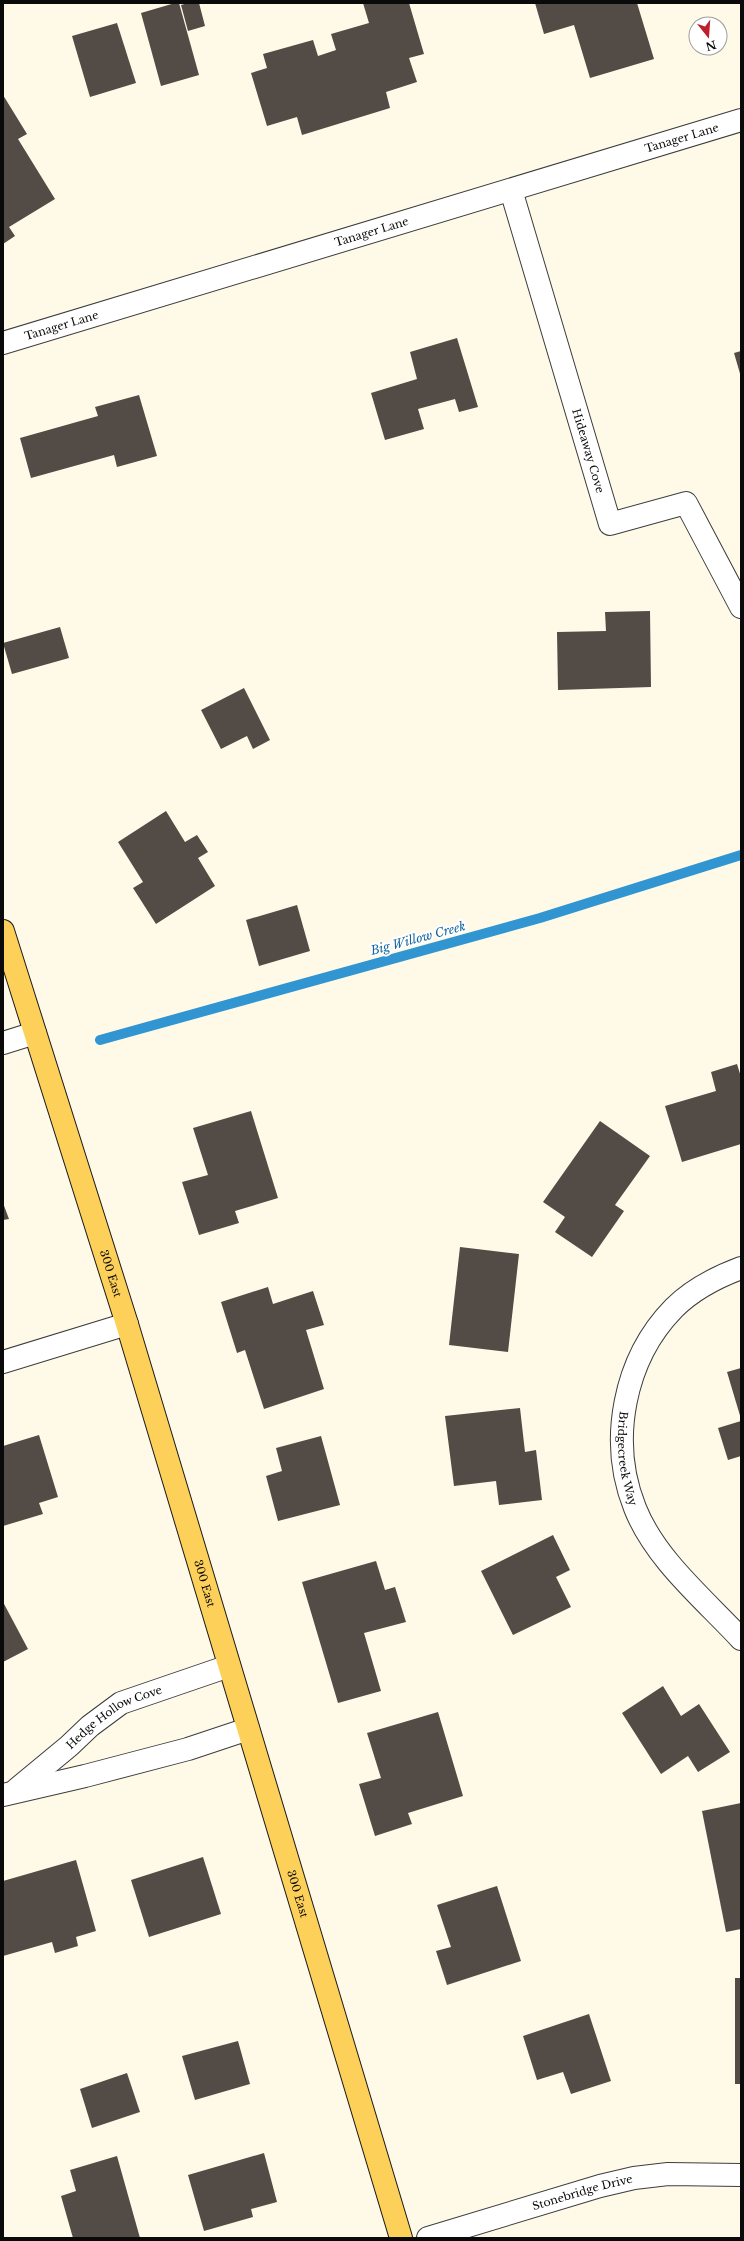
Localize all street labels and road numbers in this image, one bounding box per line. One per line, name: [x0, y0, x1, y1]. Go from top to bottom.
street label: Tanager Lane: [643, 120, 720, 156]
street label: Tanager Lane: [333, 214, 410, 249]
street label: Tanager Lane: [23, 308, 100, 343]
street label: Hideaway Cove: [569, 407, 607, 495]
street label: 300 East: [97, 1248, 125, 1300]
street label: Bridgecreek Way: [615, 1410, 641, 1508]
street label: 300 East: [191, 1558, 219, 1610]
street label: Hedge Hollow Cove: [63, 1683, 164, 1752]
street label: 300 East: [284, 1868, 312, 1920]
street label: Stonebridge Drive: [531, 2172, 634, 2213]

